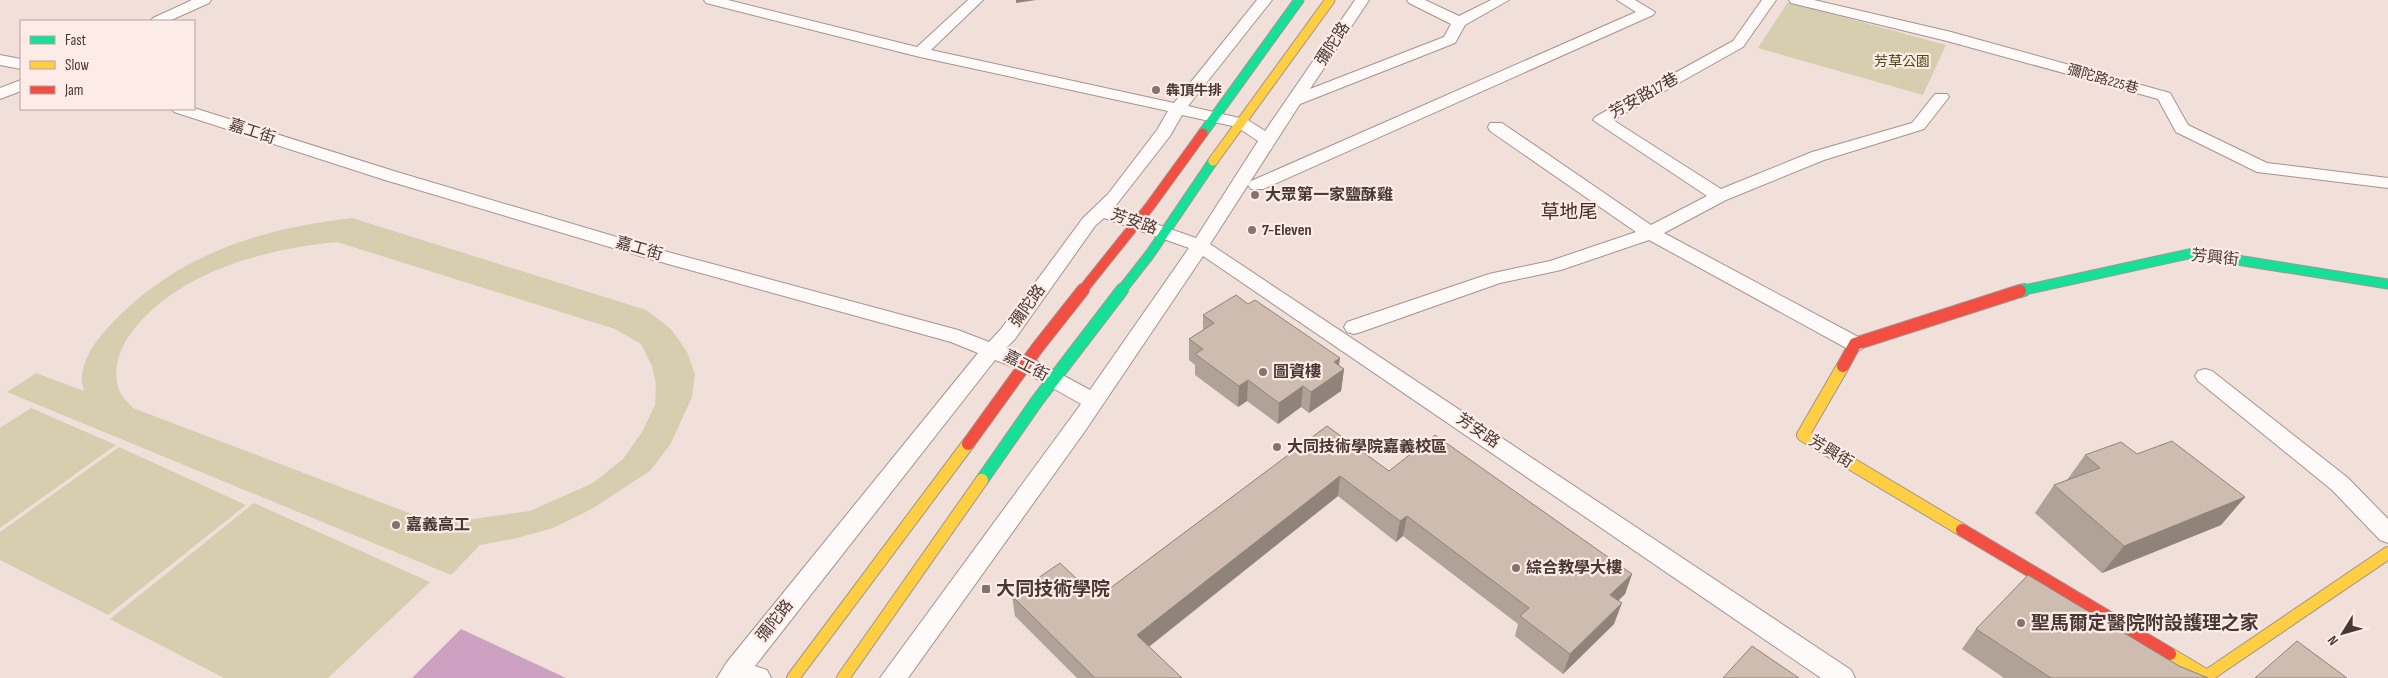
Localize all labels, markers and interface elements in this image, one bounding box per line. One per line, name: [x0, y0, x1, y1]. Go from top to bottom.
street label: 彌陀路: [1312, 19, 1354, 69]
legend: [20, 20, 195, 110]
text: Fast: [65, 31, 87, 50]
park label: 芳草公園: [1874, 53, 1930, 70]
text: Slow: [65, 56, 89, 75]
street label: 彌陀路225巷: [2065, 61, 2141, 97]
street label: 芳安路17巷: [1606, 69, 1682, 123]
text: Jam: [64, 81, 83, 100]
place label: 犇頂牛排: [1166, 82, 1222, 99]
marker: 犇頂牛排: [1150, 84, 1162, 96]
street label: 嘉工街: [226, 116, 278, 148]
place label: 大眾第一家鹽酥雞: [1265, 185, 1393, 205]
marker: 大眾第一家鹽酥雞: [1249, 189, 1261, 201]
district label: 草地尾: [1540, 201, 1598, 224]
street label: 芳安路: [1108, 205, 1160, 239]
place label: 7-Eleven: [1262, 221, 1312, 240]
marker: 7-Eleven: [1246, 224, 1258, 236]
street label: 嘉工街: [613, 233, 665, 265]
street label: 芳興街: [2190, 246, 2240, 270]
street label: 彌陀路: [1006, 281, 1050, 331]
street label: 嘉工街: [1000, 347, 1052, 385]
place label: 圖資樓: [1273, 362, 1321, 382]
marker: 圖資樓: [1257, 366, 1269, 378]
street label: 芳安路: [1453, 410, 1503, 452]
street label: 芳興街: [1806, 431, 1856, 473]
place label: 大同技術學院嘉義校區: [1287, 437, 1447, 457]
marker: 大同技術學院嘉義校區: [1271, 441, 1283, 453]
place label: 嘉義高工: [406, 516, 470, 535]
marker: 嘉義高工: [390, 519, 402, 531]
place label: 綜合教學大樓: [1526, 559, 1622, 578]
marker: 綜合教學大樓: [1510, 562, 1522, 574]
place label: 大同技術學院: [996, 578, 1110, 601]
marker: 大同技術學院: [980, 583, 992, 595]
street label: 彌陀路: [753, 596, 797, 646]
north arrow: [2318, 608, 2368, 658]
place label: 聖馬爾定醫院附設護理之家: [2031, 612, 2259, 635]
marker: 聖馬爾定醫院附設護理之家: [2015, 617, 2027, 629]
text: N: [2324, 632, 2342, 649]

